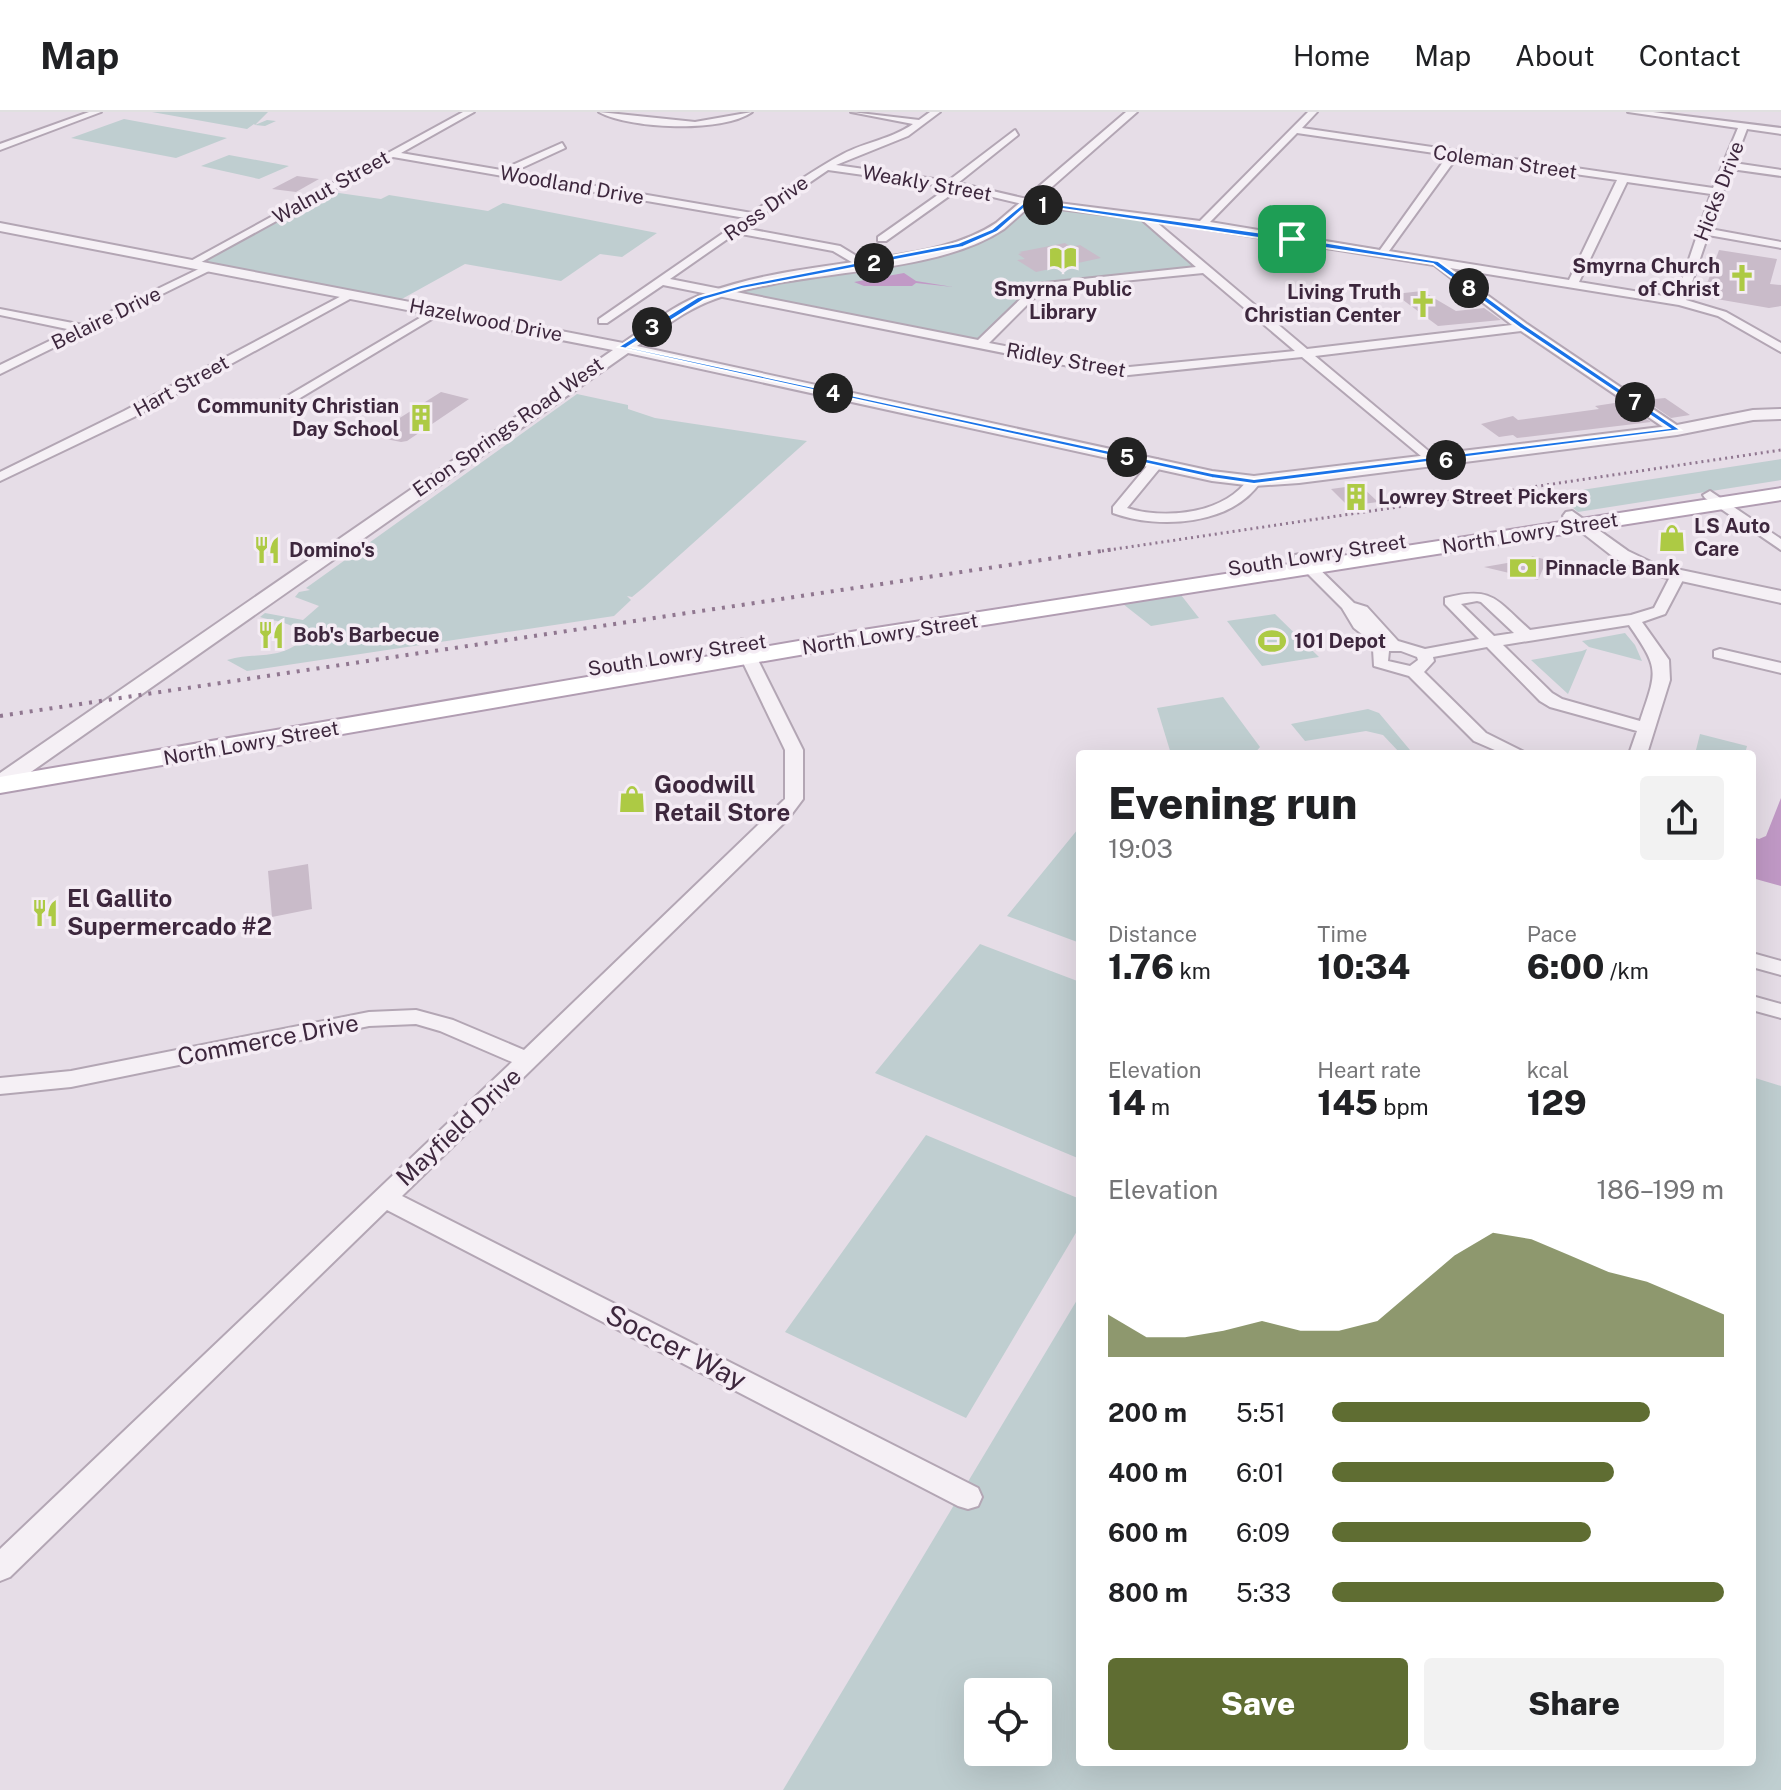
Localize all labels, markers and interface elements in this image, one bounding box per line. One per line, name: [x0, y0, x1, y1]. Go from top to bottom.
text: Map: [40, 33, 119, 78]
text: Home: [1293, 39, 1370, 72]
text: Map: [1414, 39, 1471, 72]
text: About: [1515, 39, 1595, 72]
text: Contact: [1639, 39, 1741, 72]
street label: Hicks Drive: [1689, 138, 1749, 244]
street label: Coleman Street: [1431, 140, 1579, 184]
street label: Walnut Street: [269, 145, 393, 229]
street label: Weakly Street: [860, 160, 994, 206]
street label: Woodland Drive: [498, 161, 646, 209]
street label: Ross Drive: [719, 170, 813, 246]
pin: 1: [1023, 185, 1063, 225]
text: 1: [1038, 192, 1048, 218]
pin: [1258, 205, 1326, 273]
icon: arrive: [1270, 217, 1314, 261]
pin: 2: [854, 243, 894, 283]
library icon: Smyrna Public Library: [1048, 243, 1078, 273]
text: 2: [867, 250, 881, 276]
place label: Smyrna Church of Christ: [1572, 254, 1720, 301]
church icon: Smyrna Church of Christ: [1727, 263, 1757, 293]
pin: 8: [1449, 268, 1489, 308]
text: 8: [1462, 275, 1476, 301]
place label: Smyrna Public Library: [994, 277, 1132, 324]
place label: Living Truth Christian Center: [1244, 280, 1401, 327]
street label: Belaire Drive: [47, 281, 165, 355]
church icon: Living Truth Christian Center: [1408, 289, 1438, 319]
street label: Hazelwood Drive: [407, 293, 565, 347]
pin: 3: [632, 307, 672, 347]
text: 3: [645, 314, 659, 340]
street label: Ridley Street: [1004, 338, 1128, 382]
street label: Hart Street: [129, 350, 233, 422]
street label: Enon Springs Road West: [408, 352, 608, 502]
pin: 4: [813, 373, 853, 413]
text: 4: [826, 380, 840, 406]
pin: 7: [1615, 382, 1655, 422]
text: 7: [1628, 389, 1642, 415]
place label: Community Christian Day School: [197, 394, 399, 441]
building icon: Community Christian Day School: [406, 403, 436, 433]
pin: 5: [1107, 437, 1147, 477]
pin: 6: [1426, 440, 1466, 480]
text: 5: [1120, 444, 1134, 470]
text: 6: [1439, 447, 1453, 473]
building icon: Lowrey Street Pickers: [1341, 482, 1371, 512]
place label: Lowrey Street Pickers: [1378, 485, 1588, 509]
street label: North Lowry Street: [1440, 507, 1620, 559]
place label: LS Auto Care: [1694, 514, 1770, 561]
shop icon: LS Auto Care: [1657, 523, 1687, 553]
street label: South Lowry Street: [1226, 529, 1408, 581]
restaurant icon: Domino's: [252, 535, 282, 565]
place label: Domino's: [289, 538, 375, 562]
bank icon: Pinnacle Bank: [1508, 553, 1538, 583]
place label: Pinnacle Bank: [1545, 556, 1680, 580]
street label: North Lowry Street: [800, 608, 980, 660]
restaurant icon: Bob's Barbecue: [256, 620, 286, 650]
place label: Bob's Barbecue: [293, 623, 439, 647]
sports icon: 101 Depot: [1257, 626, 1287, 656]
street label: South Lowry Street: [586, 629, 768, 681]
place label: 101 Depot: [1294, 629, 1386, 653]
street label: North Lowry Street: [161, 716, 341, 770]
place label: Goodwill Retail Store: [654, 770, 790, 826]
button: share: [1640, 776, 1724, 860]
text: Evening run: [1108, 777, 1357, 829]
shop icon: Goodwill Retail Store: [617, 784, 647, 814]
text: 19:03: [1108, 833, 1173, 864]
place label: El Gallito Supermercado #2: [67, 884, 272, 940]
restaurant icon: El Gallito Supermercado #2: [30, 898, 60, 928]
text: Distance: [1108, 921, 1197, 947]
text: Time: [1317, 921, 1367, 947]
text: Pace: [1527, 921, 1577, 947]
text: 1.76: [1108, 947, 1174, 987]
text: 10:34: [1317, 947, 1410, 987]
text: 6:00: [1527, 947, 1604, 987]
text: km: [1174, 958, 1211, 984]
text: /km: [1604, 958, 1649, 984]
street label: Commerce Drive: [175, 1008, 361, 1070]
text: Elevation: [1108, 1057, 1201, 1083]
text: Heart rate: [1317, 1057, 1421, 1083]
text: kcal: [1527, 1057, 1569, 1083]
street label: Mayfield Drive: [390, 1061, 526, 1191]
text: 14: [1108, 1083, 1146, 1123]
text: 145: [1317, 1083, 1378, 1123]
text: 129: [1527, 1083, 1587, 1123]
text: m: [1146, 1094, 1170, 1120]
text: bpm: [1378, 1094, 1429, 1120]
text: Elevation: [1108, 1174, 1218, 1205]
text: 186–199 m: [1596, 1174, 1724, 1205]
street label: Soccer Way: [600, 1297, 752, 1396]
text: 200 m: [1108, 1397, 1187, 1428]
text: 5:51: [1236, 1397, 1286, 1428]
text: 400 m: [1108, 1457, 1188, 1488]
text: 6:01: [1236, 1457, 1285, 1488]
text: 600 m: [1108, 1517, 1188, 1548]
text: 6:09: [1236, 1517, 1290, 1548]
text: 800 m: [1108, 1577, 1188, 1608]
text: 5:33: [1236, 1577, 1291, 1608]
button: Save: [1108, 1658, 1408, 1750]
button: Share: [1424, 1658, 1724, 1750]
map controls: [964, 1678, 1052, 1766]
button: locate: [964, 1678, 1052, 1766]

